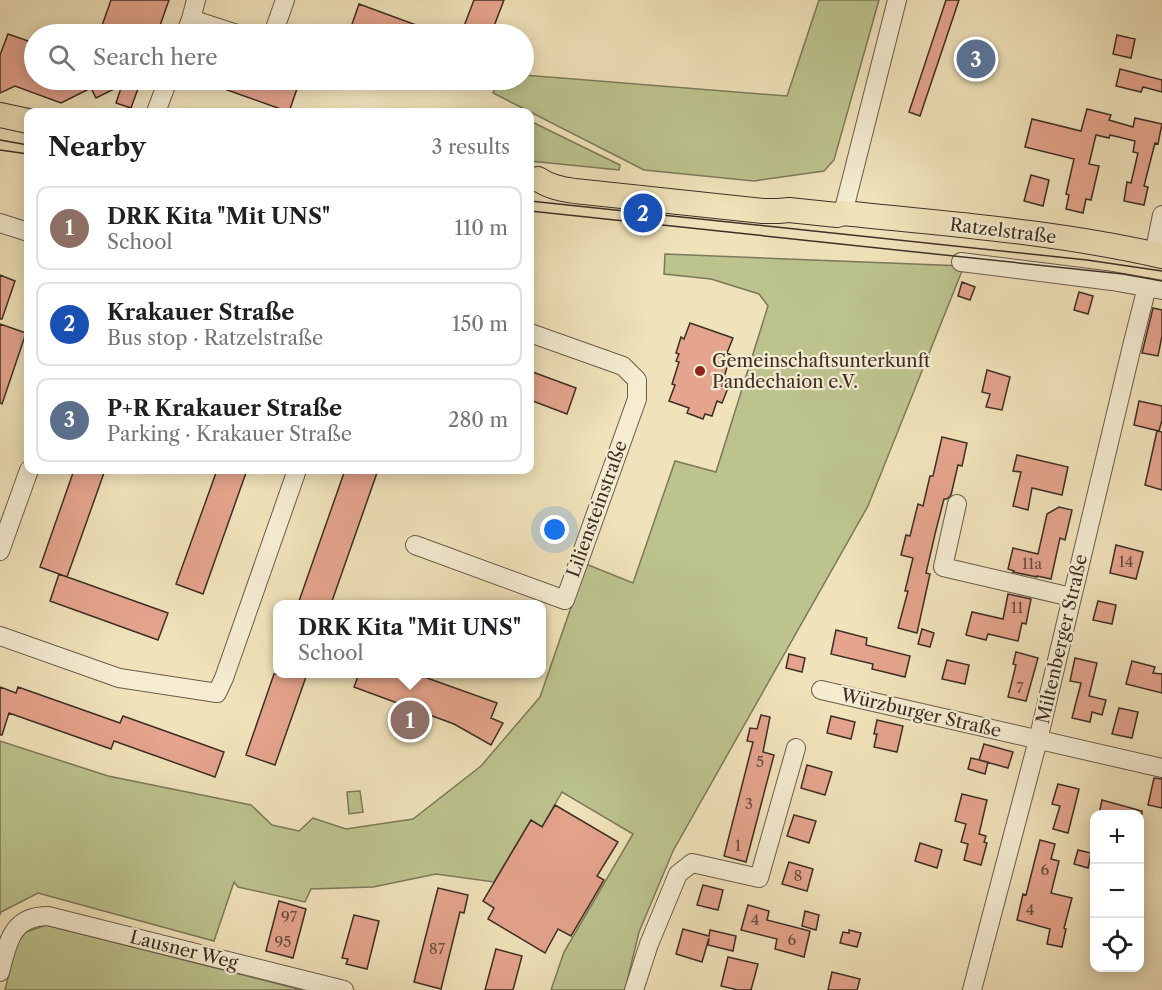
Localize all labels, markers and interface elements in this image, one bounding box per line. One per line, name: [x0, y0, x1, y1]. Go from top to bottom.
search box: [24, 24, 534, 90]
pin: 3: [956, 36, 996, 82]
icon: search: [45, 41, 78, 74]
text: Search here: [93, 44, 218, 71]
text: Nearby: [48, 131, 146, 163]
text: 3 results: [432, 135, 510, 159]
pin: 2: [624, 190, 662, 236]
text: DRK Kita "Mit UNS": [107, 203, 330, 230]
street label: Ratzelstraße: [948, 214, 1058, 248]
text: 1: [65, 216, 74, 240]
text: 110 m: [455, 216, 508, 240]
text: School: [107, 230, 172, 254]
text: Krakauer Straße: [107, 299, 294, 326]
text: 2: [64, 312, 75, 336]
text: 150 m: [452, 312, 508, 336]
text: Bus stop · Ratzelstraße: [107, 326, 323, 350]
place label: Gemeinschaftsunterkunft Pandechaion e.V.: [712, 350, 931, 393]
marker: Gemeinschaftsunterkunft Pandechaion e.V.: [693, 364, 707, 378]
text: P+R Krakauer Straße: [107, 395, 342, 422]
text: 3: [64, 408, 75, 432]
text: 280 m: [448, 408, 508, 432]
text: Parking · Krakauer Straße: [107, 422, 352, 446]
street label: Liliensteinstraße: [562, 438, 632, 580]
your location: [540, 515, 569, 544]
street label: Miltenberger Straße: [1032, 552, 1092, 726]
house number: 14: [1119, 552, 1133, 571]
house number: 11a: [1022, 554, 1042, 573]
house number: 11: [1011, 598, 1024, 617]
popup: [273, 600, 546, 678]
text: DRK Kita "Mit UNS": [298, 614, 521, 641]
text: School: [298, 641, 363, 665]
house number: 7: [1016, 678, 1024, 697]
street label: Würzburger Straße: [838, 684, 1003, 742]
pin: 1: [390, 698, 430, 742]
house number: 5: [756, 752, 764, 771]
house number: 3: [745, 794, 753, 813]
map controls: [1090, 810, 1144, 972]
button: +: [1090, 810, 1144, 864]
house number: 1: [735, 836, 742, 855]
house number: 6: [1041, 860, 1050, 879]
button: −: [1090, 864, 1144, 918]
house number: 8: [794, 866, 803, 885]
house number: 4: [1026, 900, 1034, 919]
house number: 97: [281, 907, 298, 926]
house number: 4: [751, 910, 759, 929]
button: locate: [1090, 918, 1144, 972]
street label: Lausner Weg: [128, 926, 241, 974]
house number: 6: [788, 930, 797, 949]
house number: 95: [275, 932, 291, 951]
house number: 87: [429, 939, 446, 958]

